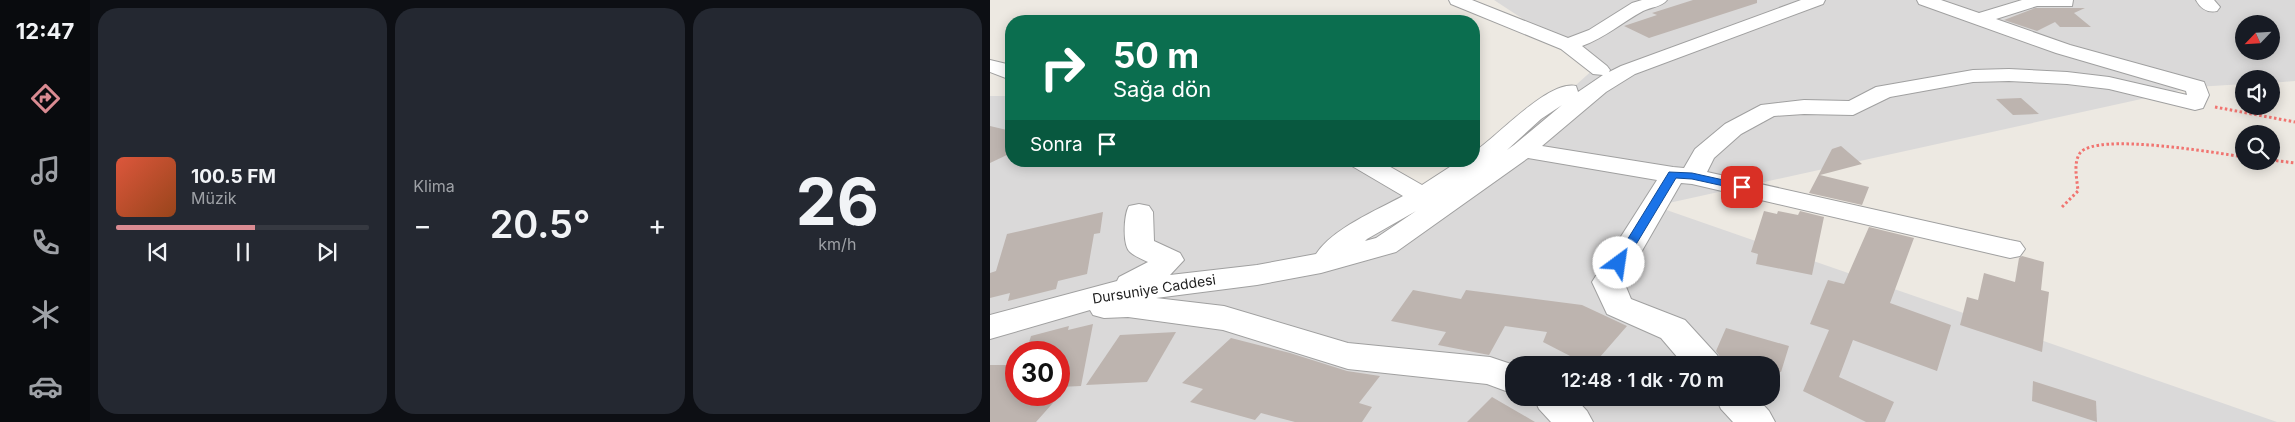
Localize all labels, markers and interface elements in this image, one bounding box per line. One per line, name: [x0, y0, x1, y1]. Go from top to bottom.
north arrow: [2235, 15, 2280, 60]
map controls: [2235, 15, 2280, 170]
text: 12:47: [16, 18, 74, 44]
text: 50 m: [1113, 34, 1199, 76]
icon: right: [1030, 35, 1095, 100]
button: sound: [2235, 70, 2280, 115]
text: Sağa dön: [1113, 76, 1211, 102]
icon: directions: [28, 81, 63, 116]
button: search: [2235, 125, 2280, 170]
icon: arrive: [1093, 130, 1121, 158]
text: Sonra: [1030, 133, 1083, 156]
icon: music: [28, 153, 63, 188]
text: 26: [796, 162, 879, 241]
text: 100.5 FM: [191, 165, 276, 188]
pin: [1721, 166, 1763, 208]
icon: arrive: [1728, 173, 1756, 201]
text: Klima: [413, 176, 455, 196]
text: Müzik: [191, 188, 236, 208]
text: 20.5°: [490, 201, 590, 247]
text: −: [413, 208, 432, 242]
text: +: [648, 208, 667, 242]
icon: phone: [28, 225, 63, 260]
text: km/h: [818, 234, 856, 254]
position arrow: [1592, 236, 1644, 288]
icon: previous: [144, 238, 172, 266]
icon: pause: [229, 238, 257, 266]
icon: next: [313, 238, 341, 266]
street label: Dursuniye Caddesi: [1091, 270, 1217, 307]
icon: climate: [28, 297, 63, 332]
speed limit sign: 30: [1005, 341, 1070, 406]
icon: car: [28, 369, 63, 404]
text: 12:48 · 1 dk · 70 m: [1561, 369, 1724, 392]

